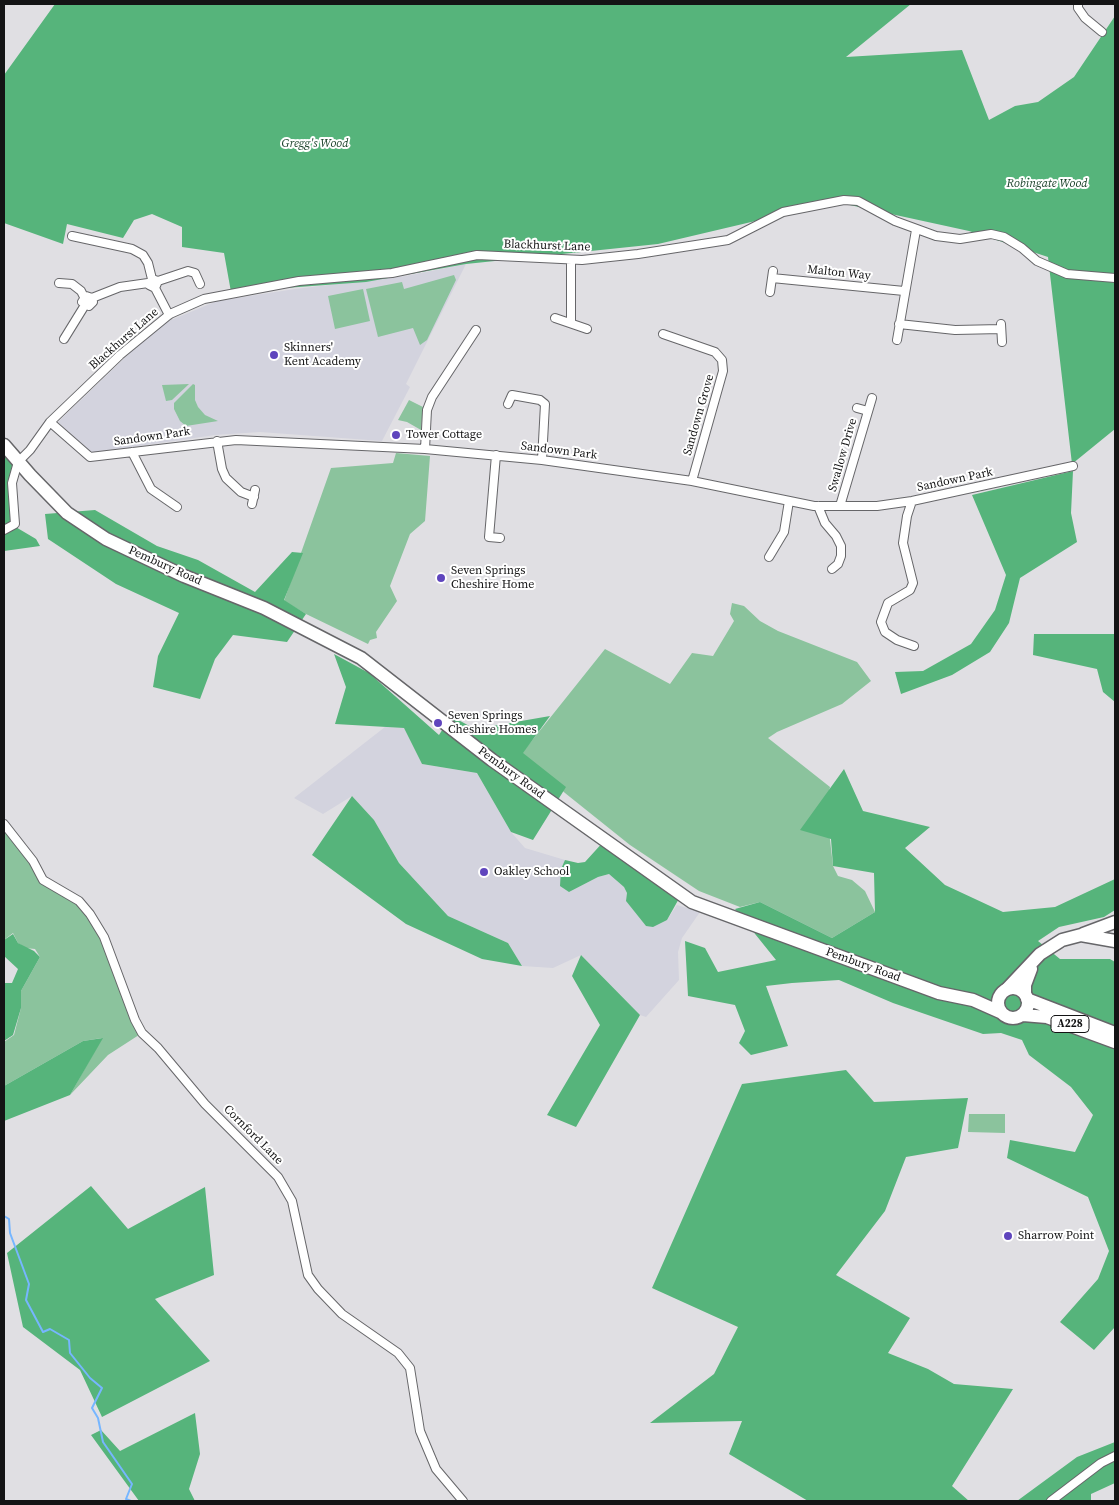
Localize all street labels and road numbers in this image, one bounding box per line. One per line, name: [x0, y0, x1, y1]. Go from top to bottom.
street label: Blackhurst Lane: [503, 237, 591, 255]
street label: Malton Way: [807, 263, 871, 283]
street label: Blackhurst Lane: [86, 305, 162, 373]
street label: Sandown Grove: [681, 373, 717, 457]
street label: Swallow Drive: [826, 417, 860, 493]
street label: Sandown Park: [113, 425, 191, 449]
street label: Sandown Park: [520, 439, 598, 463]
street label: Sandown Park: [916, 465, 994, 495]
street label: Pembury Road: [126, 543, 204, 589]
street label: Pembury Road: [475, 744, 547, 802]
street label: Pembury Road: [823, 945, 903, 985]
road number: A228: [1051, 1016, 1089, 1032]
street label: Cornford Lane: [220, 1102, 286, 1168]

